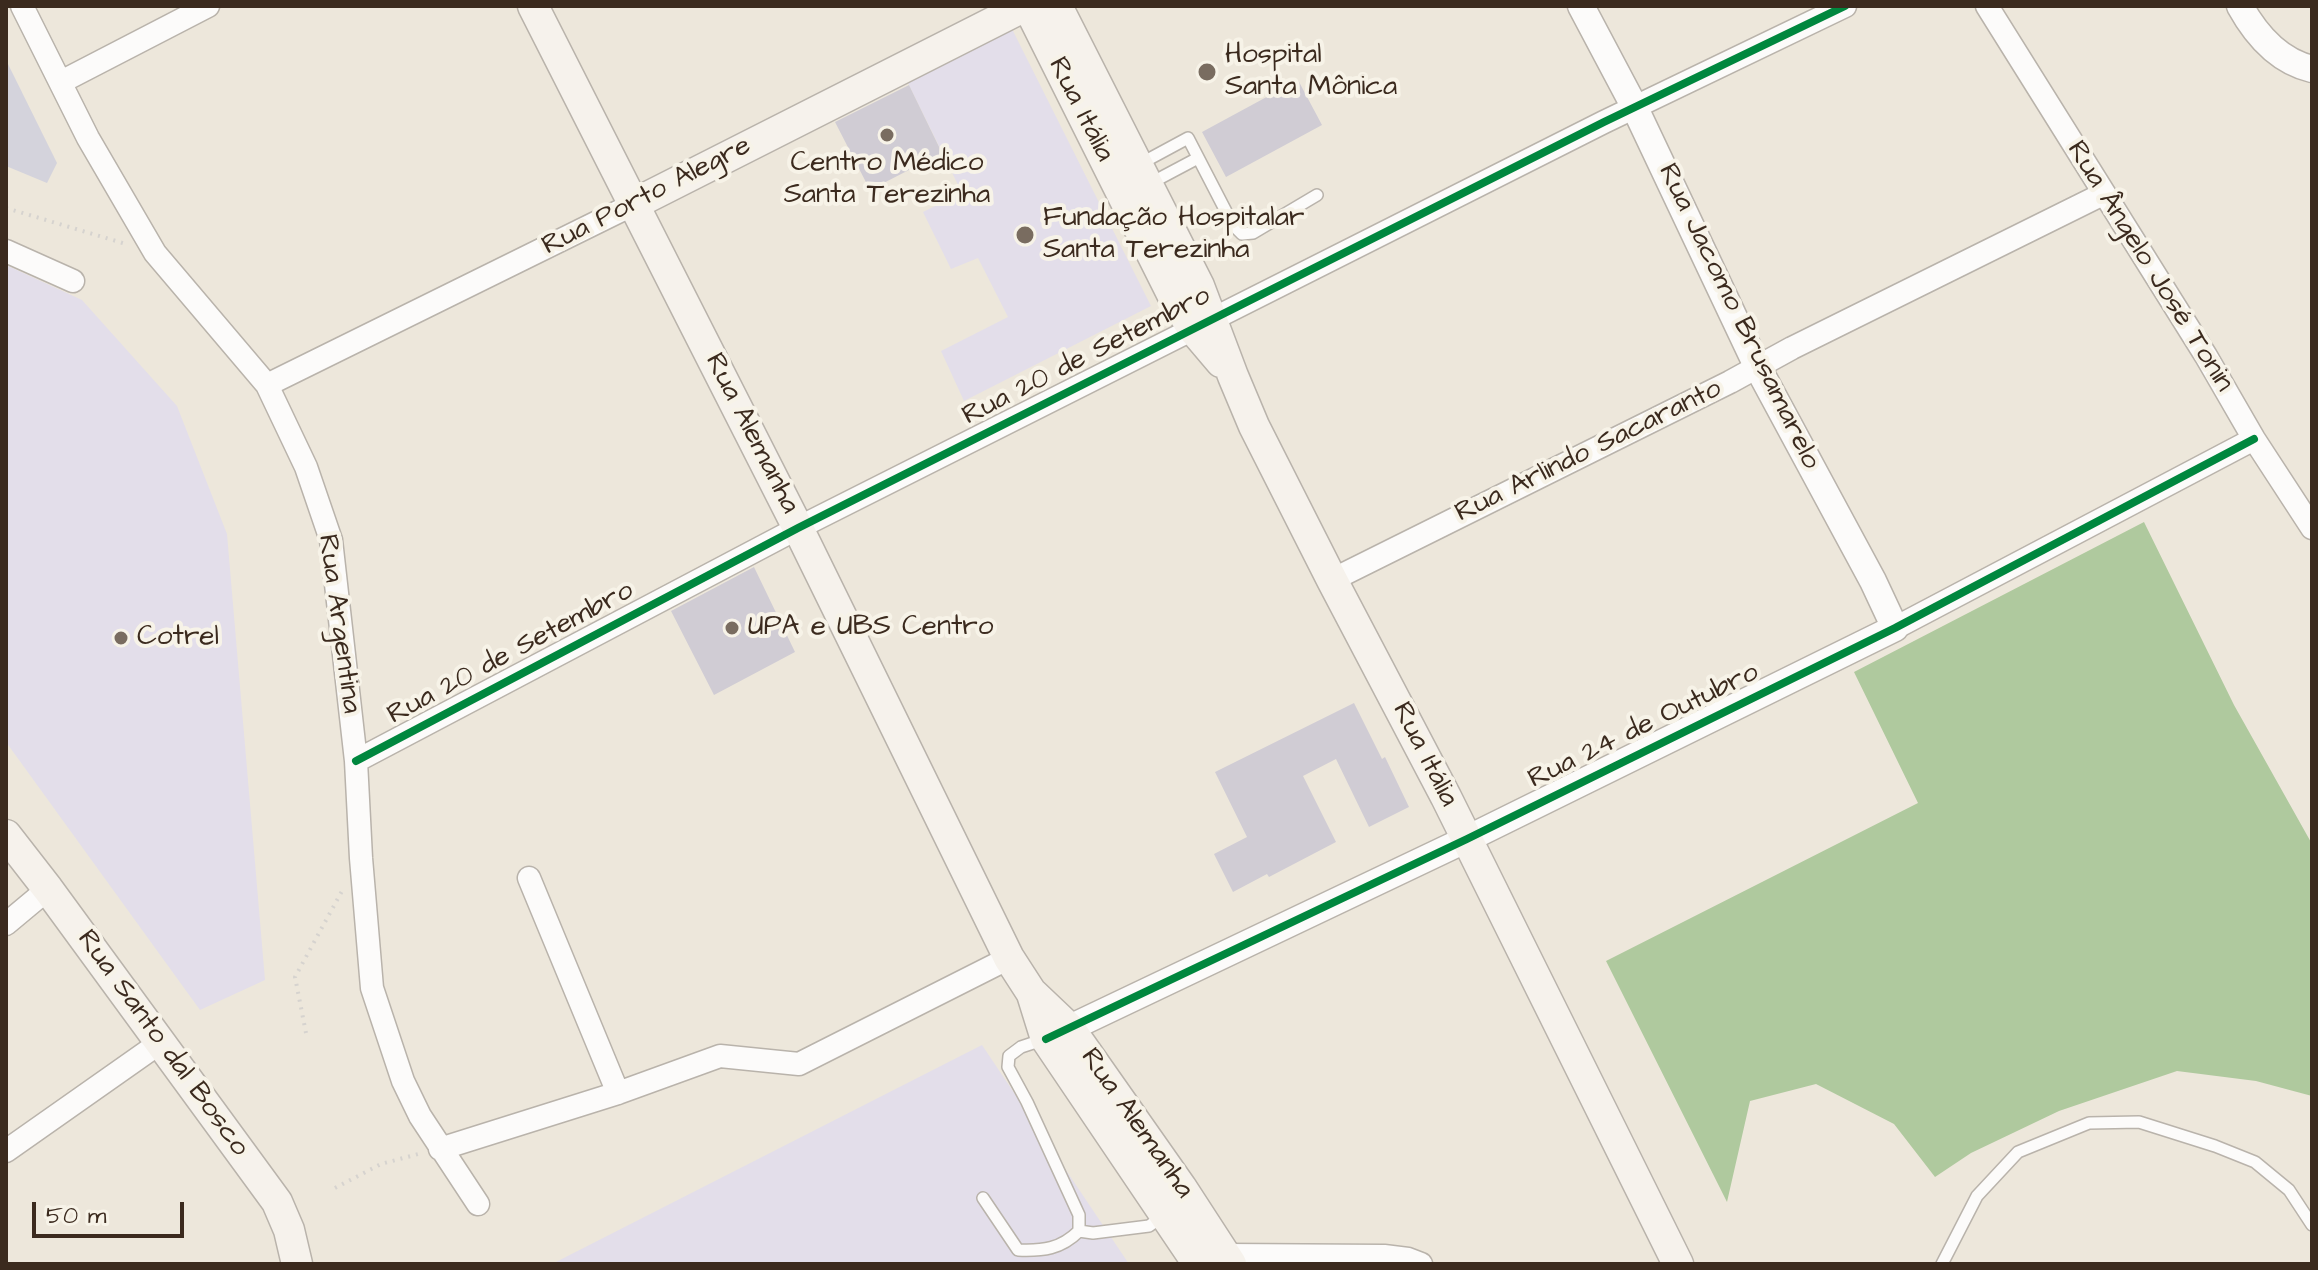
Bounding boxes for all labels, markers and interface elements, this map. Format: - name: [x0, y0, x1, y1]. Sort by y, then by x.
- place label: Hospital Santa Mônica: [1225, 39, 1397, 105]
- street label: Rua Itália: [1040, 52, 1120, 168]
- marker: Hospital Santa Mônica: [1196, 61, 1218, 83]
- marker: Centro Médico Santa Terezinha: [878, 126, 896, 144]
- street label: Rua Porto Alegre: [537, 130, 757, 264]
- street label: Rua Ângelo José Tonin: [2058, 136, 2240, 398]
- place label: Centro Médico Santa Terezinha: [784, 147, 990, 213]
- street label: Rua Jacomo Brusamarelo: [1649, 159, 1827, 475]
- place label: Fundação Hospitalar Santa Terezinha: [1043, 202, 1304, 268]
- marker: Fundação Hospitalar Santa Terezinha: [1014, 224, 1036, 246]
- street label: Rua 20 de Setembro: [957, 280, 1217, 434]
- street label: Rua Alemanha: [696, 348, 806, 520]
- street label: Rua Arlindo Sacaranto: [1450, 373, 1728, 531]
- street label: Rua Argentina: [309, 532, 367, 716]
- street label: Rua 20 de Setembro: [382, 575, 640, 733]
- place label: UPA e UBS Centro: [748, 611, 993, 645]
- marker: UPA e UBS Centro: [723, 619, 741, 637]
- place label: Cotrel: [137, 621, 219, 655]
- marker: Cotrel: [112, 629, 130, 647]
- street label: Rua 24 de Outubro: [1523, 657, 1765, 797]
- street label: Rua Itália: [1384, 697, 1464, 813]
- street label: Rua Santo dal Bosco: [69, 924, 255, 1164]
- street label: Rua Alemanha: [1072, 1043, 1200, 1205]
- scale bar: [36, 1186, 188, 1236]
- text: 50 m: [46, 1199, 106, 1233]

